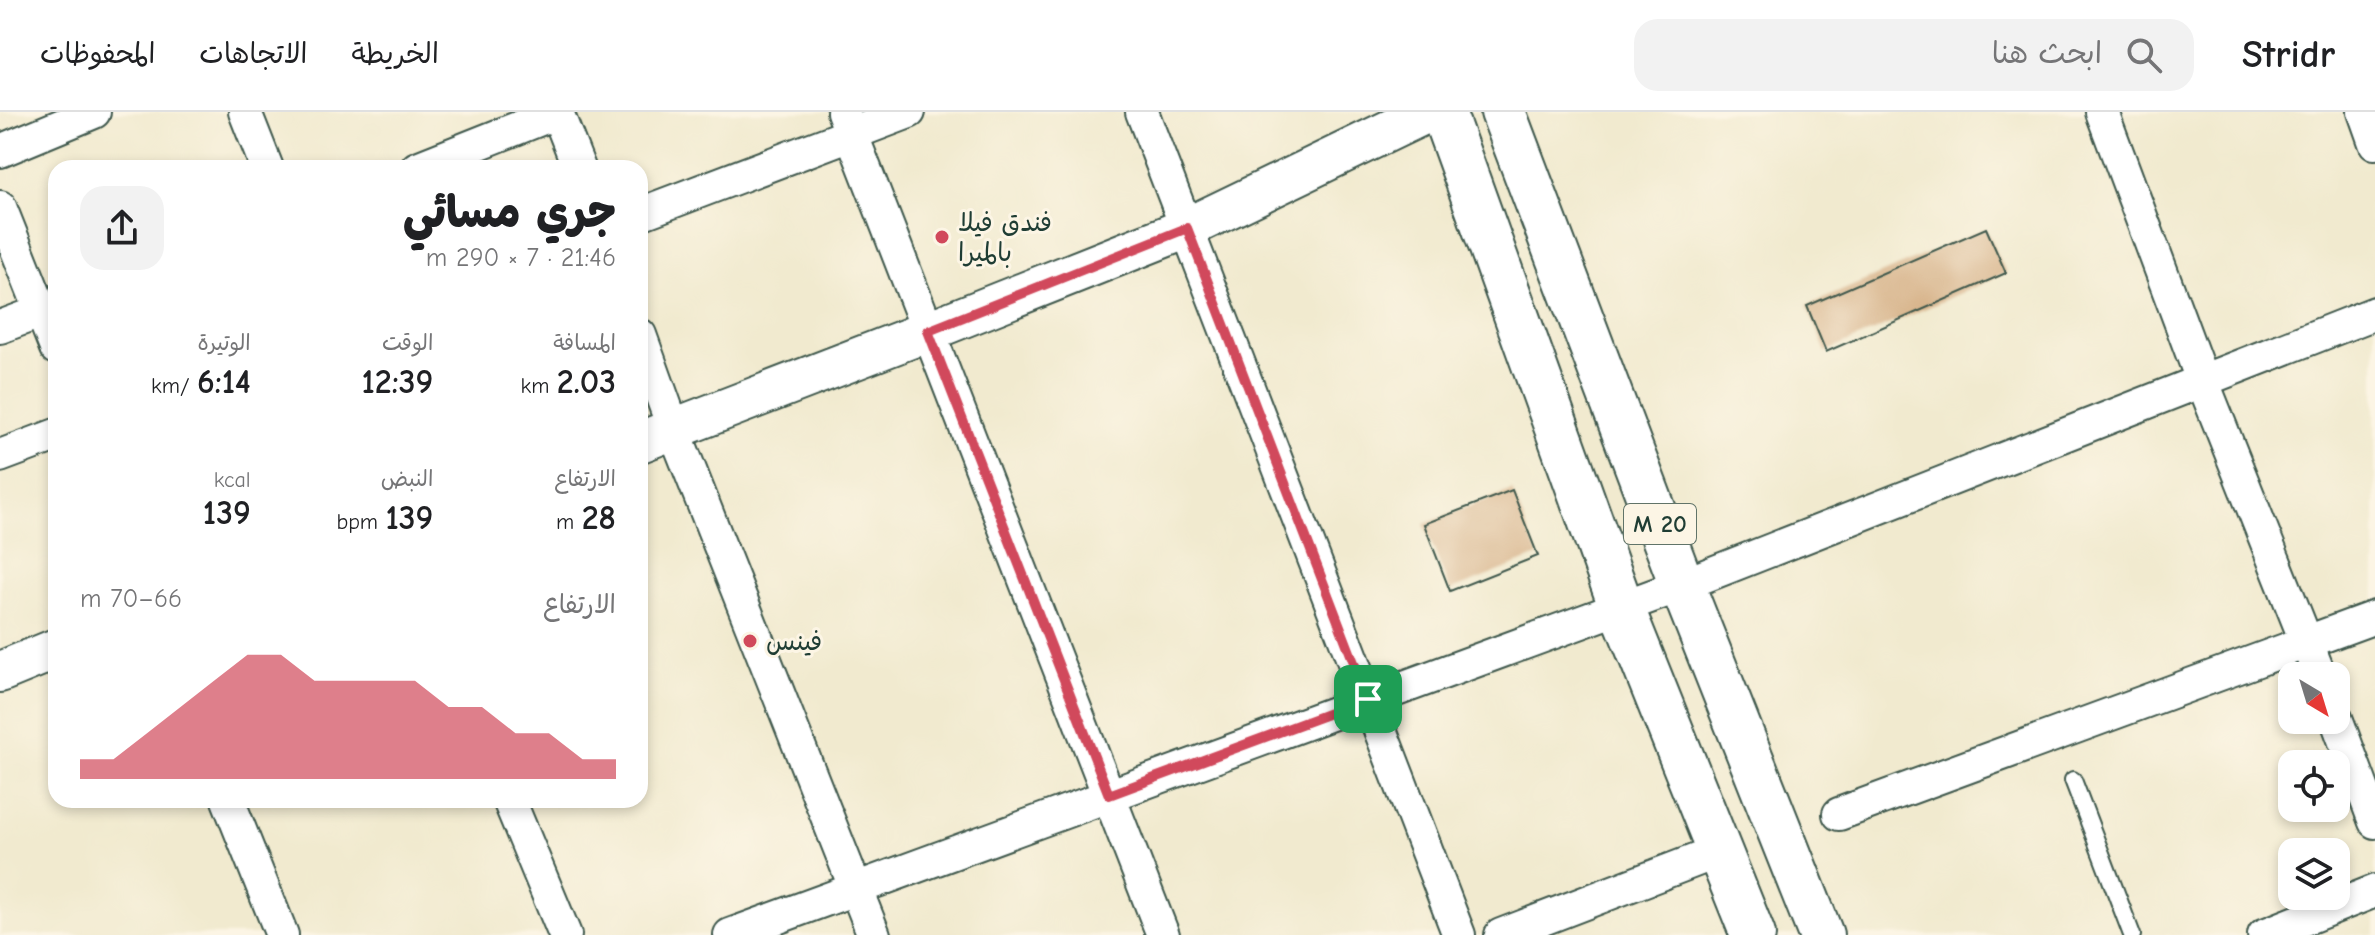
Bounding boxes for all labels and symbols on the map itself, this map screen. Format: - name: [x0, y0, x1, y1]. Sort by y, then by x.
- place label: فندق فيلا بالميرا: [958, 208, 1052, 268]
- marker: فندق فيلا بالميرا: [933, 228, 951, 246]
- road number: M 20: [1624, 504, 1696, 544]
- place label: فينس: [766, 627, 822, 657]
- marker: فينس: [741, 632, 759, 650]
- north arrow: [2278, 662, 2350, 734]
- pin: [1334, 665, 1402, 733]

